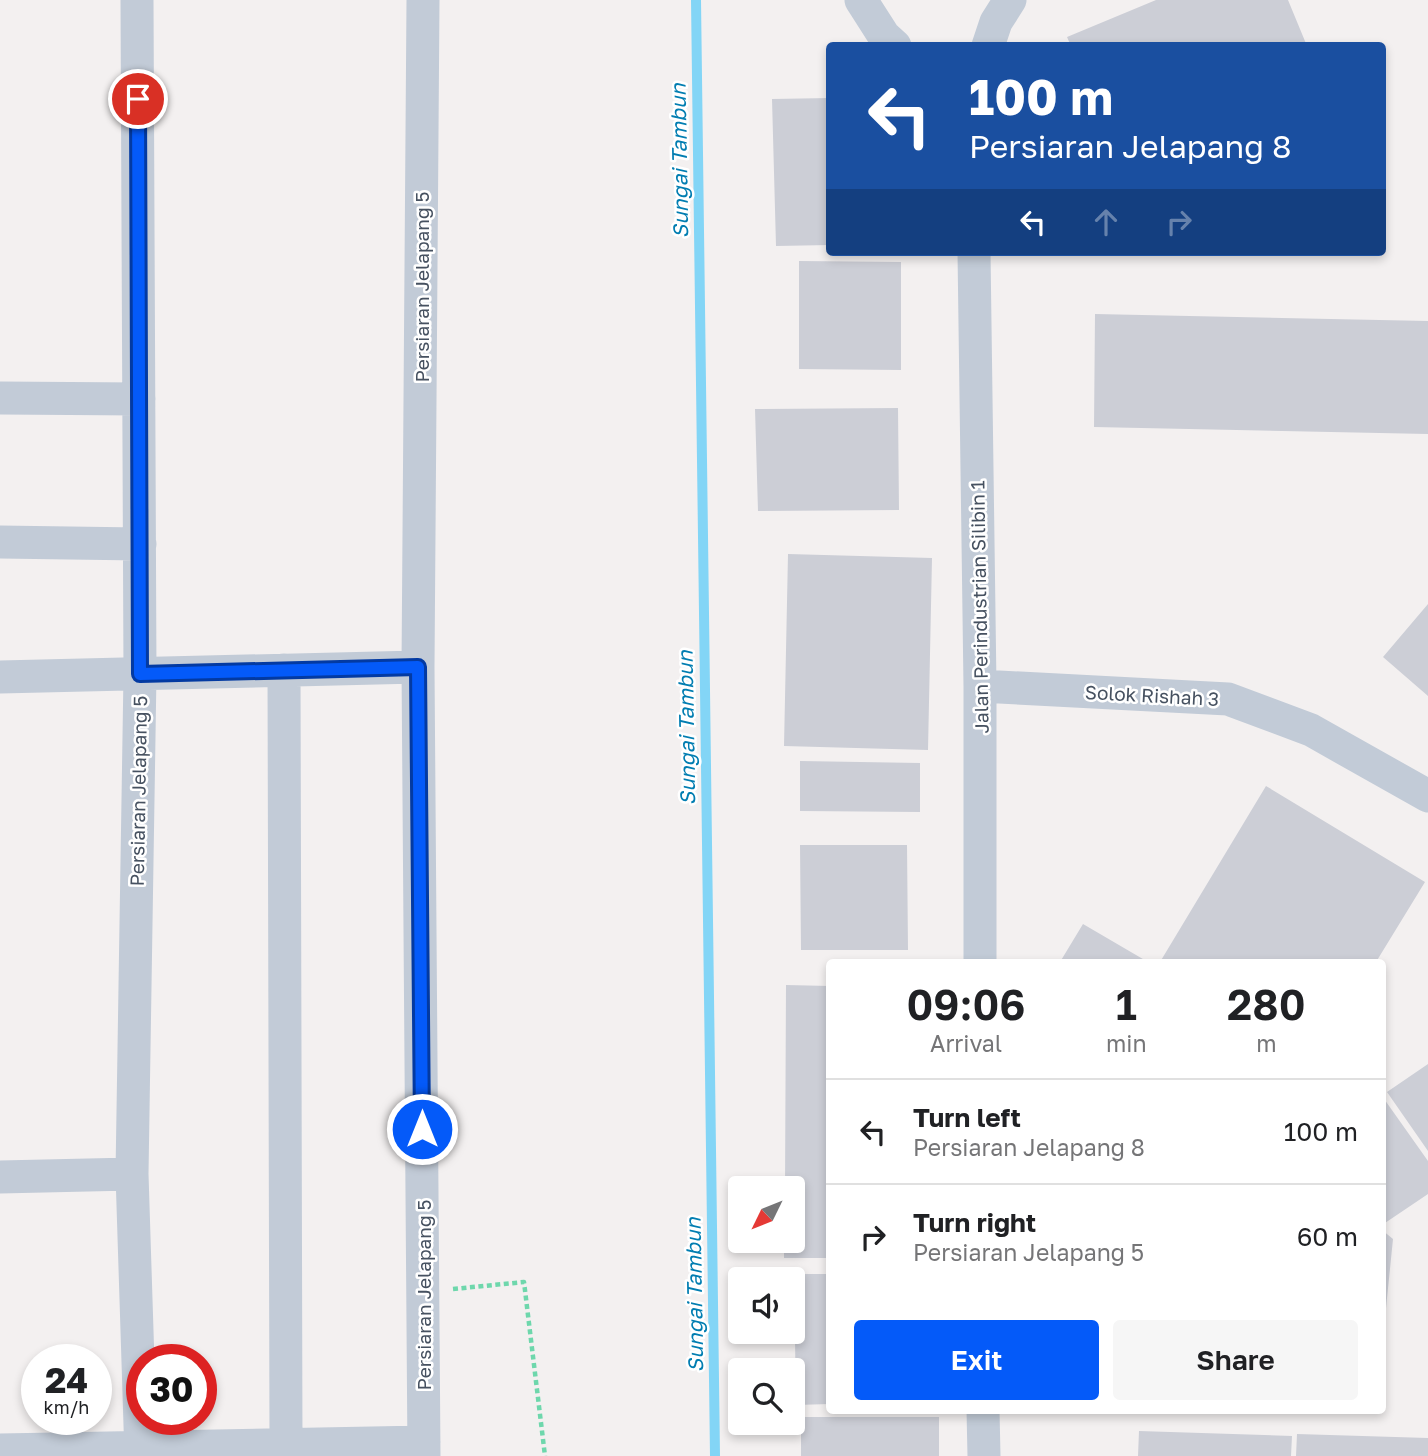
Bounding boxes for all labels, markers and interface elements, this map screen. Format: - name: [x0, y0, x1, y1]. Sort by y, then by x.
- text: 100 m: [969, 67, 1113, 126]
- pin: [108, 69, 168, 129]
- icon: left: [854, 70, 945, 161]
- icon: arrive: [119, 80, 157, 118]
- water label: Sungai Tambun: [665, 82, 693, 239]
- text: Persiaran Jelapang 8: [969, 127, 1292, 165]
- street label: Persiaran Jelapang 5: [410, 192, 433, 382]
- icon: left: [1014, 203, 1052, 241]
- icon: ahead: [1087, 203, 1125, 241]
- icon: right: [1160, 203, 1198, 241]
- street label: Jalan Perindustrian Silibin 1: [965, 480, 993, 734]
- water label: Sungai Tambun: [672, 649, 700, 806]
- street label: Solok Rishah 3: [1084, 680, 1220, 710]
- street label: Persiaran Jelapang 5: [125, 695, 151, 887]
- text: 09:06: [906, 979, 1026, 1029]
- text: 1: [1116, 979, 1137, 1029]
- text: 280: [1227, 979, 1306, 1029]
- text: Arrival: [930, 1029, 1002, 1057]
- text: min: [1106, 1029, 1147, 1057]
- text: m: [1256, 1029, 1277, 1057]
- position arrow: [385, 1092, 459, 1166]
- text: Turn left: [913, 1102, 1021, 1133]
- icon: left: [854, 1113, 892, 1151]
- text: 100 m: [1284, 1116, 1358, 1147]
- text: Persiaran Jelapang 8: [913, 1133, 1145, 1161]
- north arrow: [728, 1176, 805, 1253]
- map controls: [728, 1176, 805, 1435]
- street label: Persiaran Jelapang 5: [412, 1200, 435, 1390]
- text: Turn right: [913, 1207, 1036, 1238]
- water label: Sungai Tambun: [680, 1216, 708, 1373]
- icon: right: [854, 1218, 892, 1256]
- text: 60 m: [1297, 1221, 1358, 1252]
- text: Persiaran Jelapang 5: [913, 1238, 1144, 1266]
- button: sound: [728, 1267, 805, 1344]
- button: Exit: [854, 1320, 1099, 1400]
- button: Share: [1113, 1320, 1358, 1400]
- speed limit sign: 30: [126, 1344, 217, 1435]
- button: search: [728, 1358, 805, 1435]
- text: 24: [45, 1359, 88, 1401]
- text: km/h: [44, 1396, 89, 1418]

